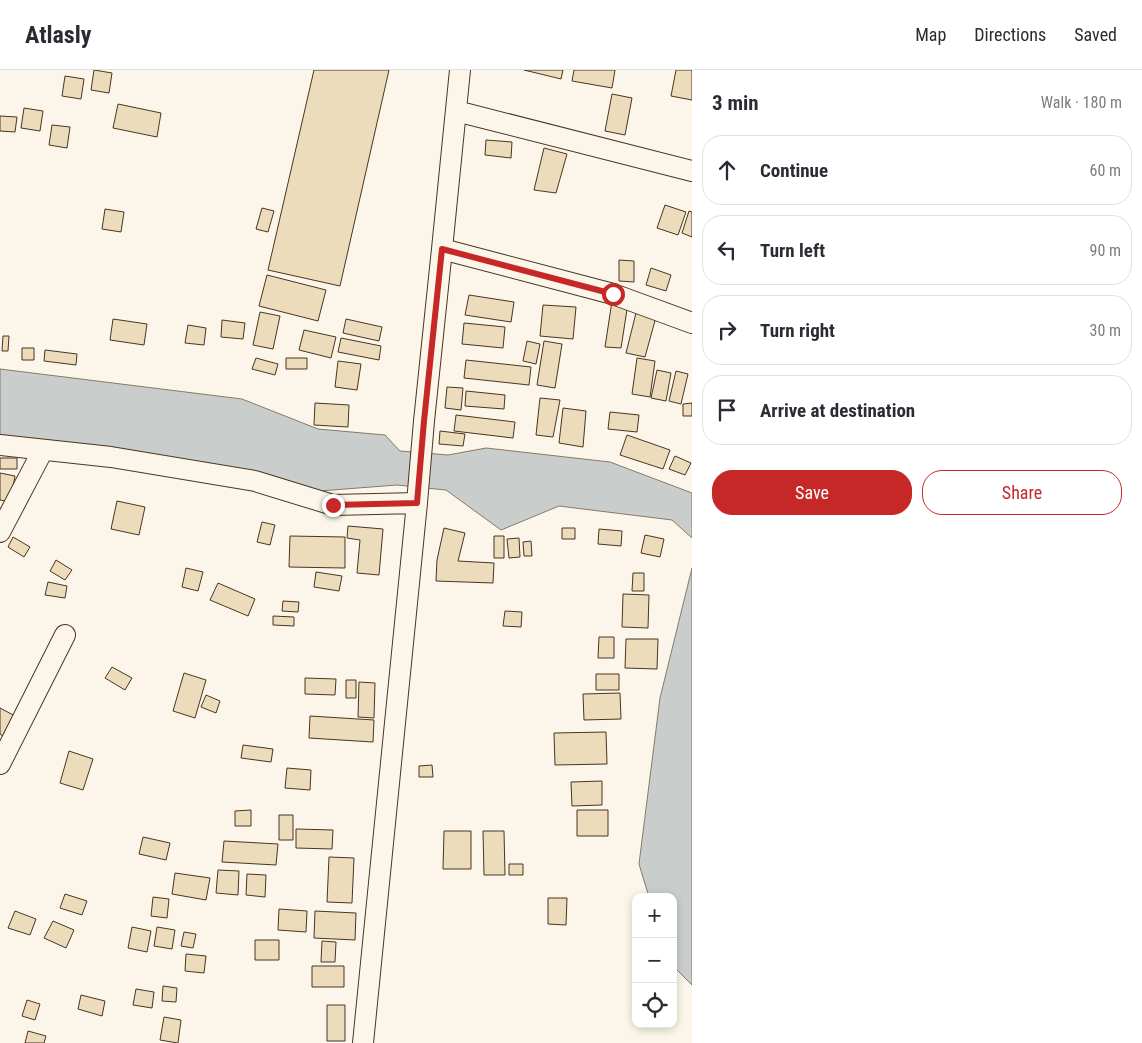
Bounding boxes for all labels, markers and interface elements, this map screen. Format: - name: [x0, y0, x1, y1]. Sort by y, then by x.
- text: Atlasly: [25, 21, 91, 49]
- text: Map: [915, 24, 946, 45]
- text: Directions: [974, 24, 1046, 45]
- text: Saved: [1074, 24, 1117, 45]
- text: 3 min: [712, 91, 759, 115]
- text: Walk · 180 m: [1041, 93, 1122, 112]
- icon: ahead: [713, 156, 741, 184]
- text: Continue: [760, 159, 828, 182]
- text: 60 m: [1089, 161, 1121, 180]
- icon: left: [713, 236, 741, 264]
- text: Turn left: [760, 239, 825, 262]
- text: 90 m: [1089, 241, 1121, 260]
- route start: [602, 283, 625, 306]
- icon: right: [713, 316, 741, 344]
- text: Turn right: [760, 319, 835, 342]
- text: 30 m: [1089, 321, 1121, 340]
- icon: arrive: [713, 396, 741, 424]
- text: Arrive at destination: [760, 399, 915, 422]
- button: Save: [712, 470, 912, 515]
- button: Share: [922, 470, 1122, 515]
- route end: [322, 494, 345, 517]
- map controls: [632, 893, 677, 1028]
- button: +: [632, 893, 677, 938]
- button: −: [632, 938, 677, 983]
- button: locate: [632, 983, 677, 1028]

